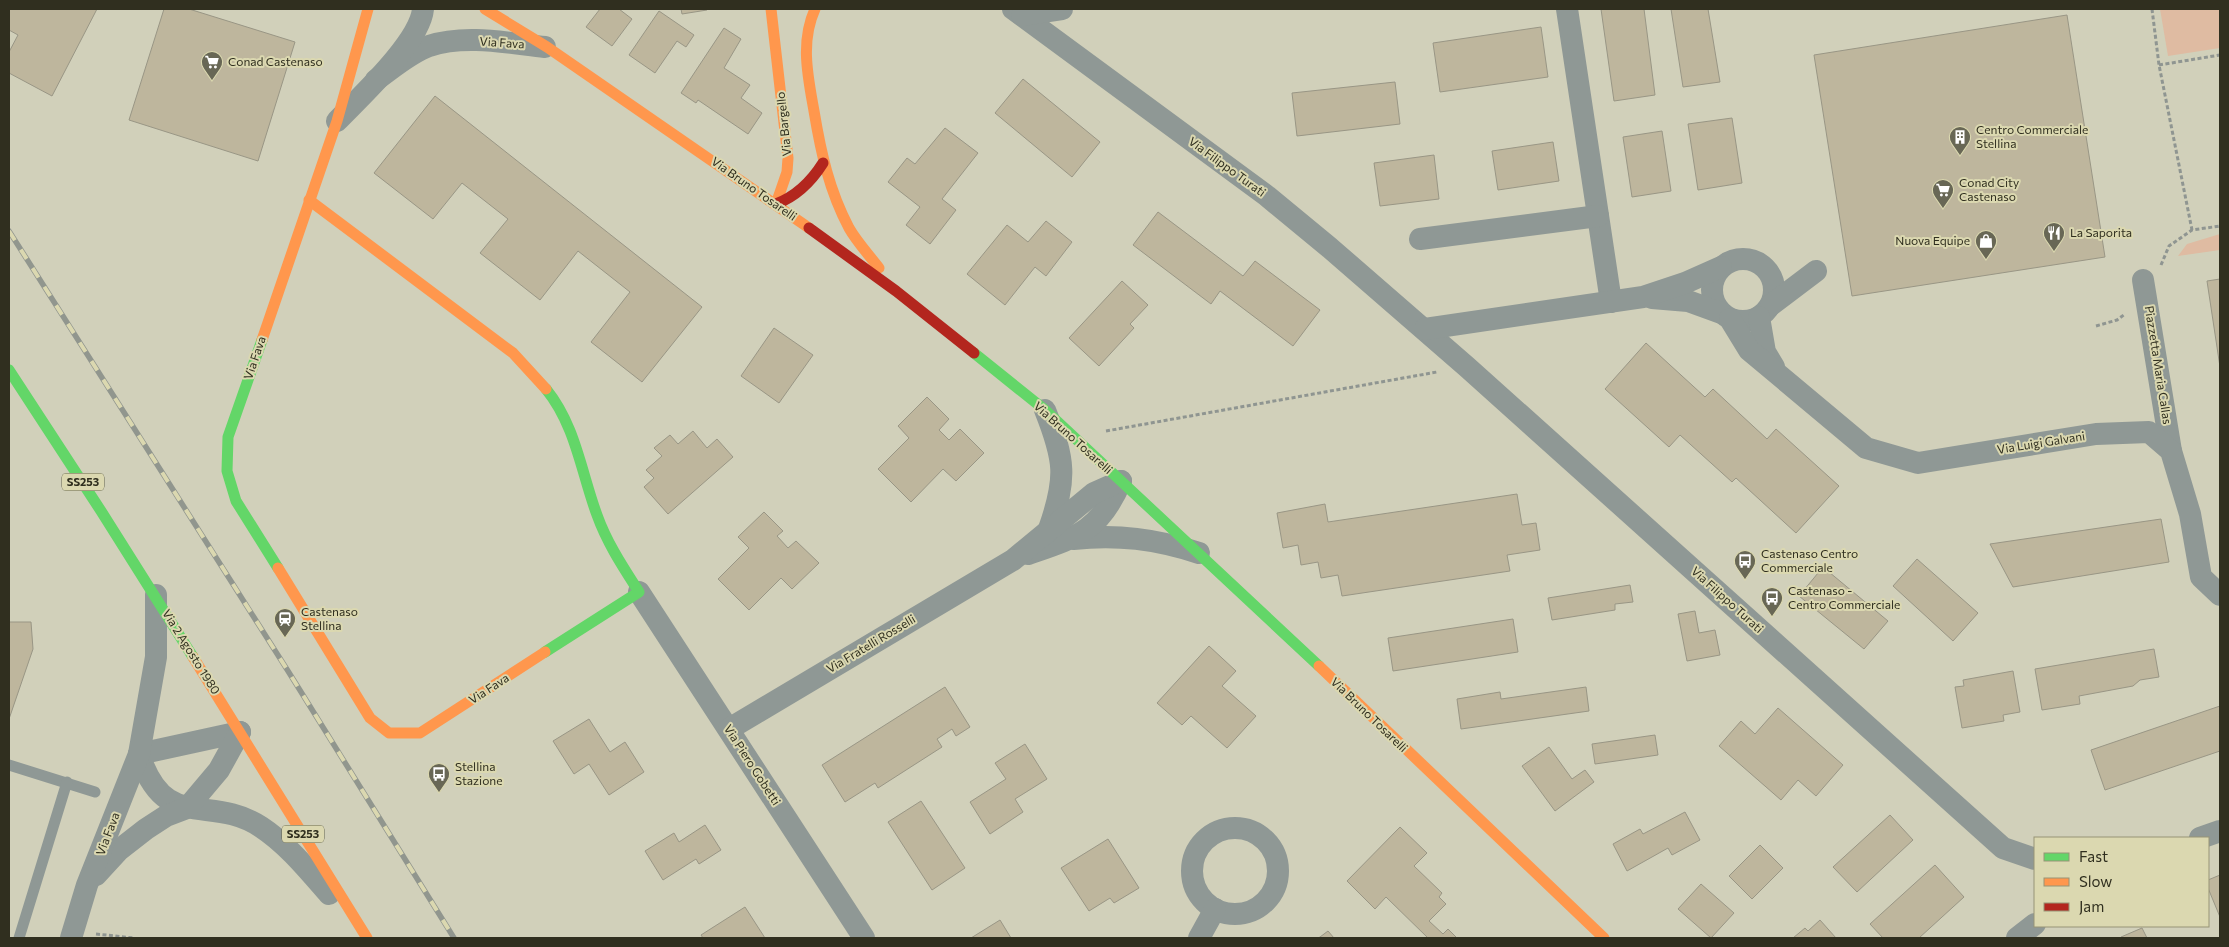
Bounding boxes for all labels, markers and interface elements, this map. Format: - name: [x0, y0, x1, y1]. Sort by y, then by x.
- street label: Via Fava: [479, 33, 525, 51]
- supermarket icon: Conad Castenaso: [200, 50, 224, 81]
- place label: Conad Castenaso: [228, 54, 323, 68]
- street label: Via Bargello: [773, 91, 793, 157]
- place label: Centro Commerciale Stellina: [1976, 122, 2088, 150]
- building icon: Centro Commerciale Stellina: [1948, 125, 1972, 156]
- street label: Via Filippo Turati: [1186, 133, 1269, 199]
- street label: Via Bruno Tosarelli: [709, 153, 800, 223]
- place label: Conad City Castenaso: [1959, 175, 2019, 203]
- supermarket icon: Conad City Castenaso: [1931, 178, 1955, 209]
- restaurant icon: La Saporita: [2042, 221, 2066, 252]
- place label: La Saporita: [2070, 225, 2132, 239]
- shop icon: Nuova Equipe: [1974, 229, 1998, 260]
- place label: Nuova Equipe: [1895, 233, 1970, 247]
- street label: Piazzetta Maria Callas: [2143, 305, 2175, 425]
- street label: Via Fava: [240, 334, 268, 381]
- street label: Via Bruno Tosarelli: [1031, 398, 1116, 476]
- street label: Via Luigi Galvani: [1996, 428, 2086, 456]
- road number: SS253: [62, 474, 104, 491]
- place label: Castenaso Centro Commerciale: [1761, 546, 1858, 574]
- bus stop icon: Castenaso Centro Commerciale: [1733, 549, 1757, 580]
- street label: Via Filippo Turati: [1689, 563, 1767, 635]
- place label: Castenaso - Centro Commerciale: [1788, 583, 1900, 611]
- bus stop icon: Castenaso - Centro Commerciale: [1760, 586, 1784, 617]
- place label: Castenaso Stellina: [301, 604, 358, 632]
- street label: Via 2 Agosto 1980: [160, 606, 224, 697]
- station icon: Castenaso Stellina: [273, 607, 297, 638]
- street label: Via Fratelli Rosselli: [823, 611, 918, 675]
- street label: Via Fava: [466, 670, 511, 706]
- street label: Via Bruno Tosarelli: [1328, 674, 1411, 754]
- street label: Via Piero Gobetti: [722, 722, 784, 807]
- place label: Stellina Stazione: [455, 759, 503, 787]
- bus stop icon: Stellina Stazione: [427, 762, 451, 793]
- street label: Via Fava: [92, 810, 122, 857]
- road number: SS253: [282, 826, 324, 842]
- legend: [2034, 837, 2209, 927]
- text: Fast: [2079, 847, 2108, 865]
- text: Slow: [2079, 872, 2112, 890]
- text: Jam: [2079, 897, 2104, 915]

